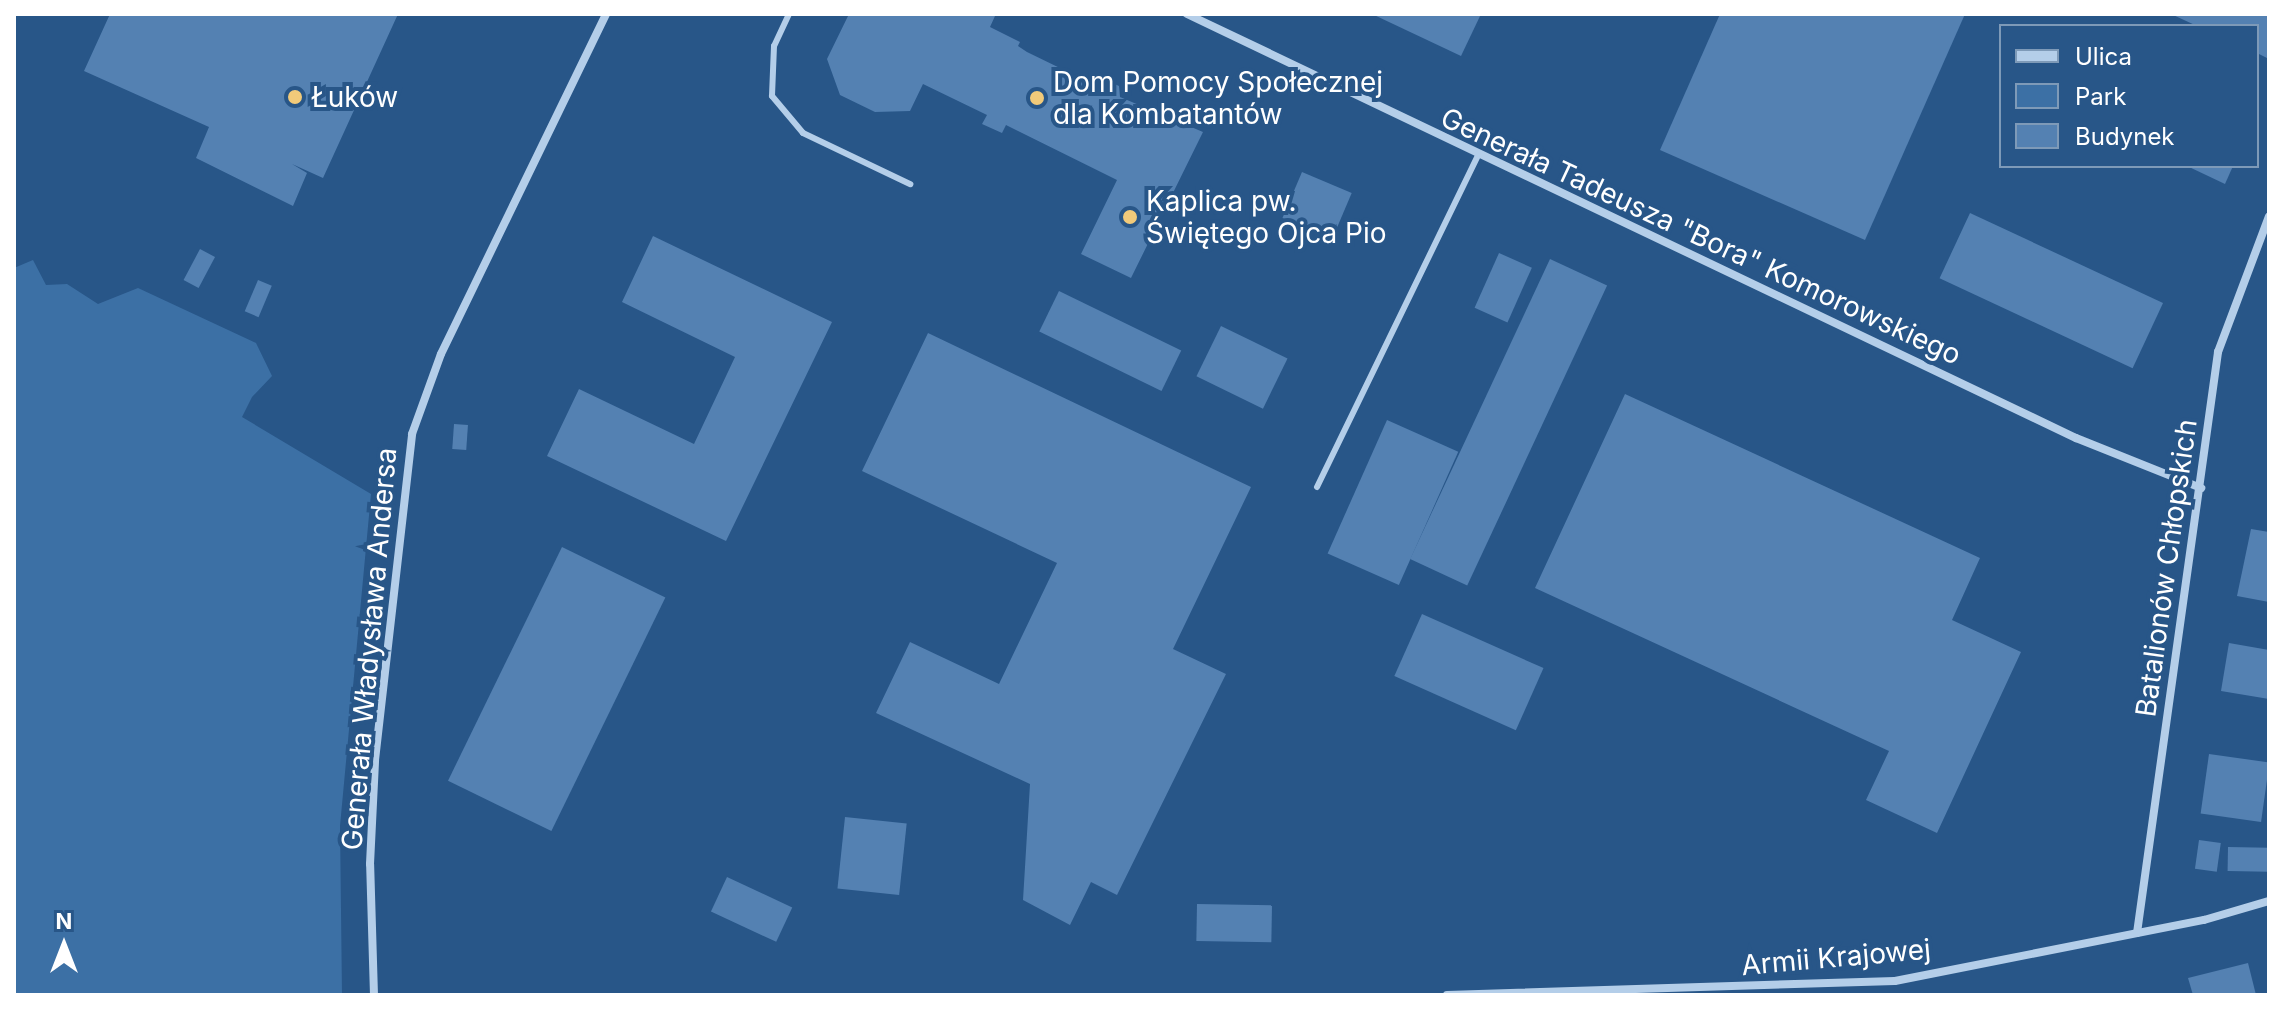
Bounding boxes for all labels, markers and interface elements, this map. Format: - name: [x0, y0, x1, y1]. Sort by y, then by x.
- legend: [1999, 24, 2259, 168]
- text: Ulica: [2075, 42, 2132, 71]
- place label: Dom Pomocy Społecznej dla Kombatantów: [1053, 65, 1383, 131]
- place label: Łuków: [311, 80, 398, 114]
- text: Park: [2075, 82, 2126, 111]
- marker: Łuków: [286, 88, 304, 106]
- marker: Dom Pomocy Społecznej dla Kombatantów: [1028, 89, 1046, 107]
- street label: Generała Tadeusza "Bora" Komorowskiego: [1436, 100, 1966, 372]
- text: Budynek: [2075, 122, 2175, 151]
- place label: Kaplica pw. Świętego Ojca Pio: [1146, 184, 1387, 250]
- marker: Kaplica pw. Świętego Ojca Pio: [1121, 208, 1139, 226]
- street label: Batalionów Chłopskich: [2128, 417, 2204, 719]
- street label: Generała Władysława Andersa: [335, 446, 403, 852]
- north arrow: [24, 905, 104, 985]
- text: N: [56, 908, 72, 934]
- street label: Armii Krajowej: [1740, 932, 1932, 982]

